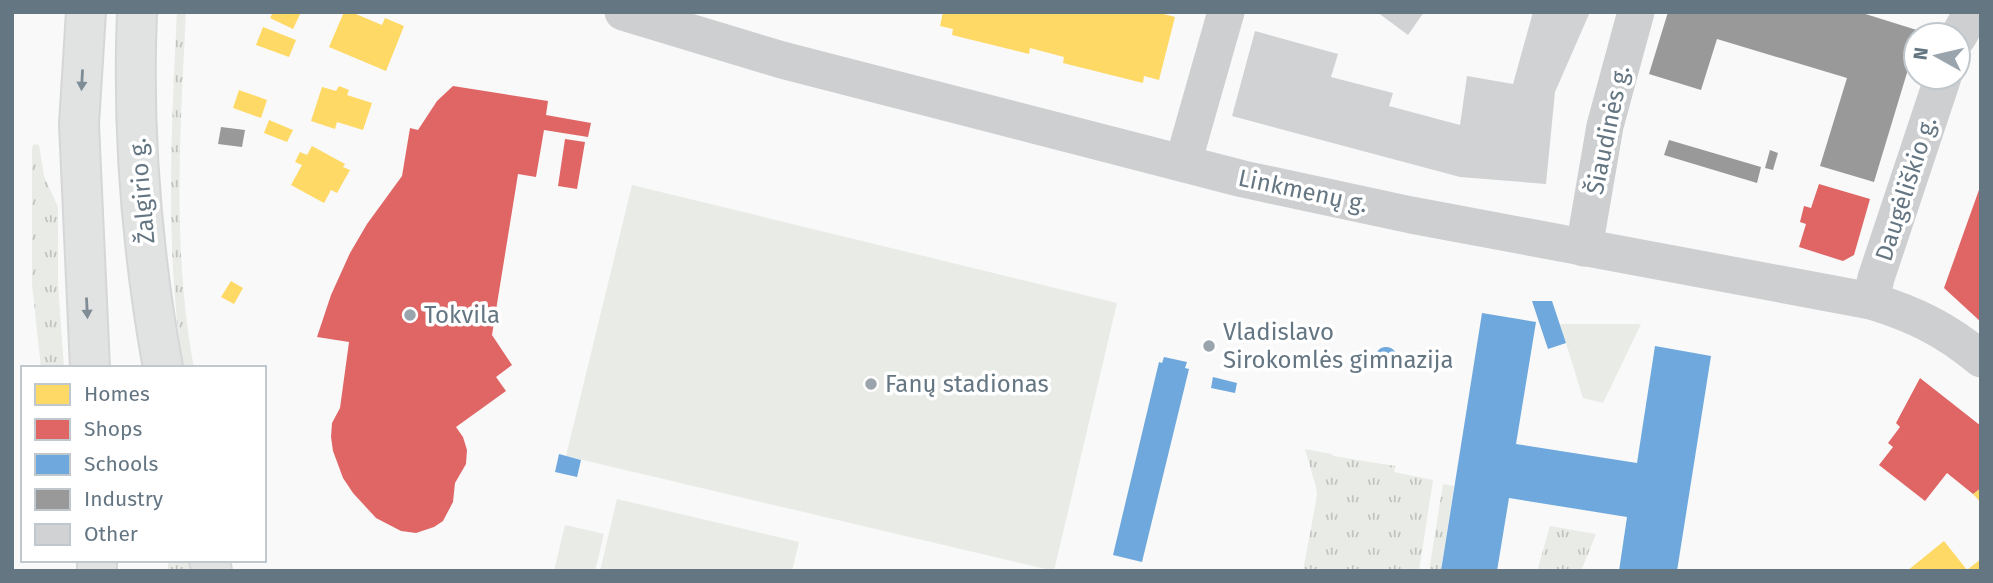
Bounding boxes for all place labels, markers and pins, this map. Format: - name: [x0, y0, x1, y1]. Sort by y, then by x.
- place label: Tokvila: [424, 301, 500, 329]
- marker: Tokvila: [402, 307, 418, 323]
- place label: Vladislavo Sirokomlės gimnazija: [1223, 318, 1454, 374]
- marker: Vladislavo Sirokomlės gimnazija: [1201, 338, 1217, 354]
- place label: Fanų stadionas: [885, 370, 1049, 398]
- marker: Fanų stadionas: [863, 376, 879, 392]

